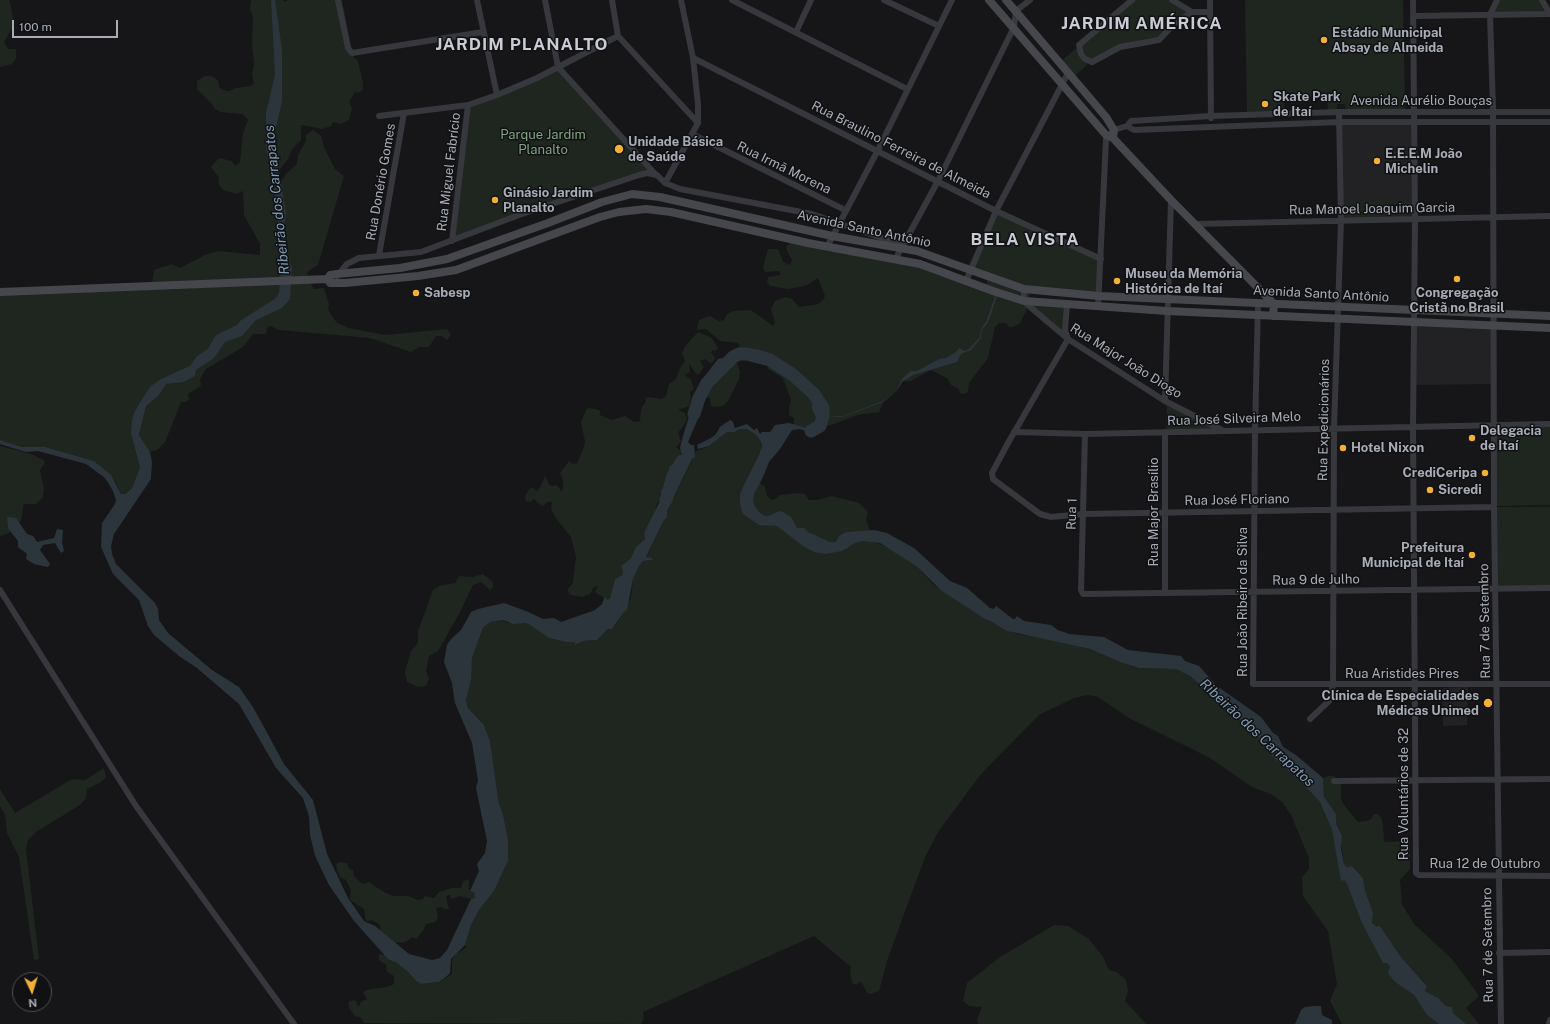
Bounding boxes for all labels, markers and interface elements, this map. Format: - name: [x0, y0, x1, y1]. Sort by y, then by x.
- scale bar: [14, 12, 120, 38]
- district label: JARDIM AMÉRICA: [1061, 14, 1223, 34]
- text: 100 m: [19, 20, 52, 34]
- place label: Estádio Municipal Absay de Almeida: [1332, 25, 1443, 56]
- district label: JARDIM PLANALTO: [435, 35, 609, 55]
- marker: Estádio Municipal Absay de Almeida: [1319, 35, 1329, 45]
- place label: Skate Park de Itaí: [1273, 89, 1341, 120]
- street label: Avenida Aurélio Bouças: [1350, 93, 1492, 109]
- street label: Rua Braulino Ferreira de Almeida: [809, 98, 993, 202]
- marker: Skate Park de Itaí: [1260, 99, 1270, 109]
- street label: Rua Miguel Fabrício: [434, 112, 464, 232]
- street label: Rua Donério Gomes: [363, 122, 399, 242]
- water label: Ribeirão dos Carrapatos: [261, 124, 293, 276]
- park label: Parque Jardim Planalto: [500, 127, 586, 158]
- place label: Unidade Básica de Saúde: [628, 134, 723, 165]
- street label: Rua Irmã Morena: [734, 138, 834, 198]
- marker: Unidade Básica de Saúde: [613, 143, 625, 155]
- place label: E.E.E.M João Michelin: [1385, 146, 1462, 177]
- marker: E.E.E.M João Michelin: [1372, 156, 1382, 166]
- place label: Ginásio Jardim Planalto: [503, 185, 593, 216]
- marker: Ginásio Jardim Planalto: [490, 195, 500, 205]
- street label: Rua Manoel Joaquim Garcia: [1289, 200, 1455, 218]
- street label: Avenida Santo Antônio: [796, 207, 932, 251]
- district label: BELA VISTA: [970, 230, 1080, 250]
- place label: Museu da Memória Histórica de Itaí: [1125, 266, 1242, 297]
- marker: Congregação Cristã no Brasil: [1452, 274, 1462, 284]
- marker: Museu da Memória Histórica de Itaí: [1112, 276, 1122, 286]
- street label: Avenida Santo Antônio: [1253, 283, 1389, 305]
- place label: Sabesp: [424, 285, 470, 301]
- place label: Congregação Cristã no Brasil: [1410, 285, 1504, 316]
- marker: Sabesp: [411, 288, 421, 298]
- street label: Rua Major João Diogo: [1067, 320, 1185, 402]
- street label: Rua Expedicionários: [1315, 359, 1333, 481]
- street label: Rua José Silveira Melo: [1167, 409, 1301, 429]
- place label: Delegacia de Itaí: [1480, 423, 1541, 454]
- marker: Delegacia de Itaí: [1467, 433, 1477, 443]
- place label: Hotel Nixon: [1351, 440, 1424, 456]
- marker: Hotel Nixon: [1338, 443, 1348, 453]
- street label: Rua Major Brasílio: [1146, 457, 1162, 567]
- place label: CrediCeripa: [1402, 465, 1477, 481]
- marker: CrediCeripa: [1480, 468, 1490, 478]
- place label: Sicredi: [1438, 482, 1482, 498]
- marker: Sicredi: [1425, 485, 1435, 495]
- street label: Rua José Floriano: [1184, 491, 1290, 509]
- street label: Rua 1: [1064, 498, 1080, 530]
- street label: Rua João Ribeiro da Silva: [1235, 527, 1251, 677]
- place label: Prefeitura Municipal de Itaí: [1362, 540, 1464, 571]
- marker: Prefeitura Municipal de Itaí: [1467, 550, 1477, 560]
- street label: Rua 7 de Setembro: [1476, 563, 1494, 679]
- street label: Rua 9 de Julho: [1272, 571, 1360, 589]
- street label: Rua Aristides Pires: [1345, 666, 1459, 682]
- water label: Ribeirão dos Carrapatos: [1196, 676, 1318, 790]
- place label: Clínica de Especialidades Médicas Unimed: [1322, 688, 1479, 719]
- marker: Clínica de Especialidades Médicas Unimed: [1482, 697, 1494, 709]
- street label: Rua Voluntários de 32: [1396, 728, 1412, 860]
- street label: Rua 12 de Outubro: [1430, 856, 1540, 872]
- street label: Rua 7 de Setembro: [1479, 887, 1497, 1003]
- north arrow: [12, 972, 52, 1012]
- text: N: [28, 997, 37, 1009]

